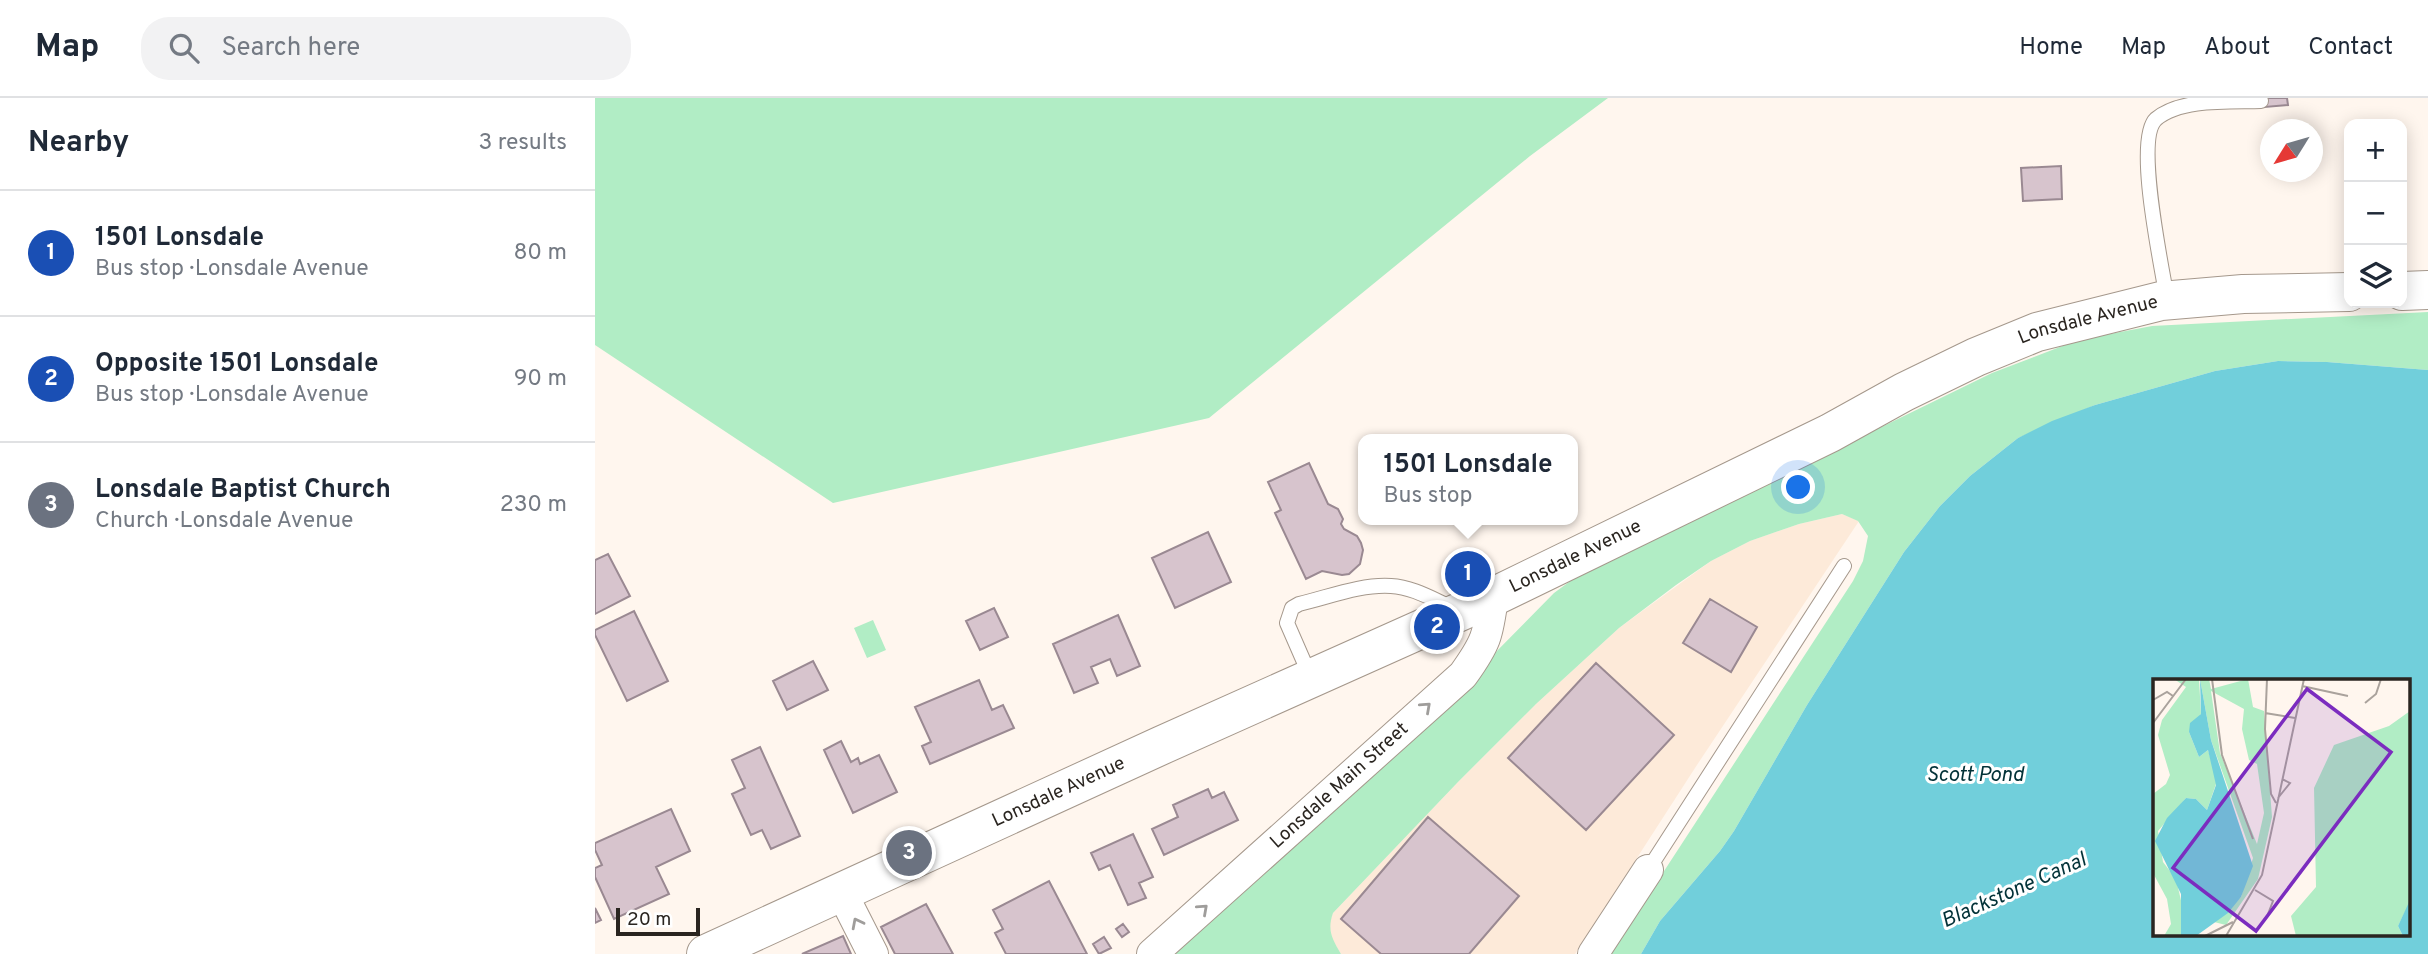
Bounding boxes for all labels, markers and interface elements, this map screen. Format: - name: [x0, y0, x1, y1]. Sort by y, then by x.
- search box: [141, 17, 631, 80]
- text: Map: [35, 27, 99, 69]
- icon: search: [165, 29, 203, 67]
- text: Search here: [221, 32, 360, 65]
- text: Home: [2019, 33, 2083, 63]
- text: Map: [2121, 33, 2166, 63]
- text: About: [2204, 33, 2270, 63]
- text: Contact: [2308, 33, 2393, 63]
- north arrow: [2260, 119, 2323, 182]
- map controls: [2344, 119, 2407, 308]
- button: +: [2344, 119, 2407, 182]
- text: Nearby: [28, 125, 129, 162]
- text: 3 results: [478, 129, 567, 158]
- button: −: [2344, 182, 2407, 245]
- text: 1501 Lonsdale: [95, 222, 264, 255]
- text: 1: [46, 239, 56, 268]
- text: 80 m: [514, 239, 567, 268]
- button: layers: [2344, 245, 2407, 308]
- text: Bus stop · Lonsdale Avenue: [95, 255, 369, 284]
- street label: Lonsdale Avenue: [2014, 290, 2161, 350]
- text: Opposite 1501 Lonsdale: [95, 348, 378, 381]
- text: 2: [44, 365, 58, 394]
- text: 90 m: [514, 365, 567, 394]
- text: Bus stop · Lonsdale Avenue: [95, 381, 369, 410]
- popup: [1358, 434, 1578, 525]
- text: 1501 Lonsdale: [1384, 449, 1552, 482]
- your location: [1781, 470, 1815, 504]
- text: Lonsdale Baptist Church: [95, 474, 391, 507]
- text: Bus stop: [1384, 482, 1473, 511]
- text: 3: [44, 491, 58, 520]
- text: 230 m: [500, 491, 567, 520]
- text: Church · Lonsdale Avenue: [95, 507, 353, 536]
- street label: Lonsdale Avenue: [1506, 515, 1645, 599]
- pin: 1: [1445, 548, 1491, 600]
- pin: 2: [1414, 601, 1460, 653]
- inset map: [2153, 679, 2410, 936]
- one-way arrow: [1418, 703, 1431, 715]
- street label: Lonsdale Main Street: [1265, 717, 1414, 854]
- street label: Lonsdale Avenue: [988, 752, 1129, 833]
- water label: Scott Pond: [1926, 762, 2025, 789]
- pin: 3: [886, 827, 932, 879]
- water label: Blackstone Canal: [1937, 846, 2092, 935]
- one-way arrow: [1195, 904, 1208, 917]
- scale bar: [616, 905, 700, 937]
- text: 20 m: [627, 908, 671, 932]
- one-way arrow: [852, 918, 866, 931]

